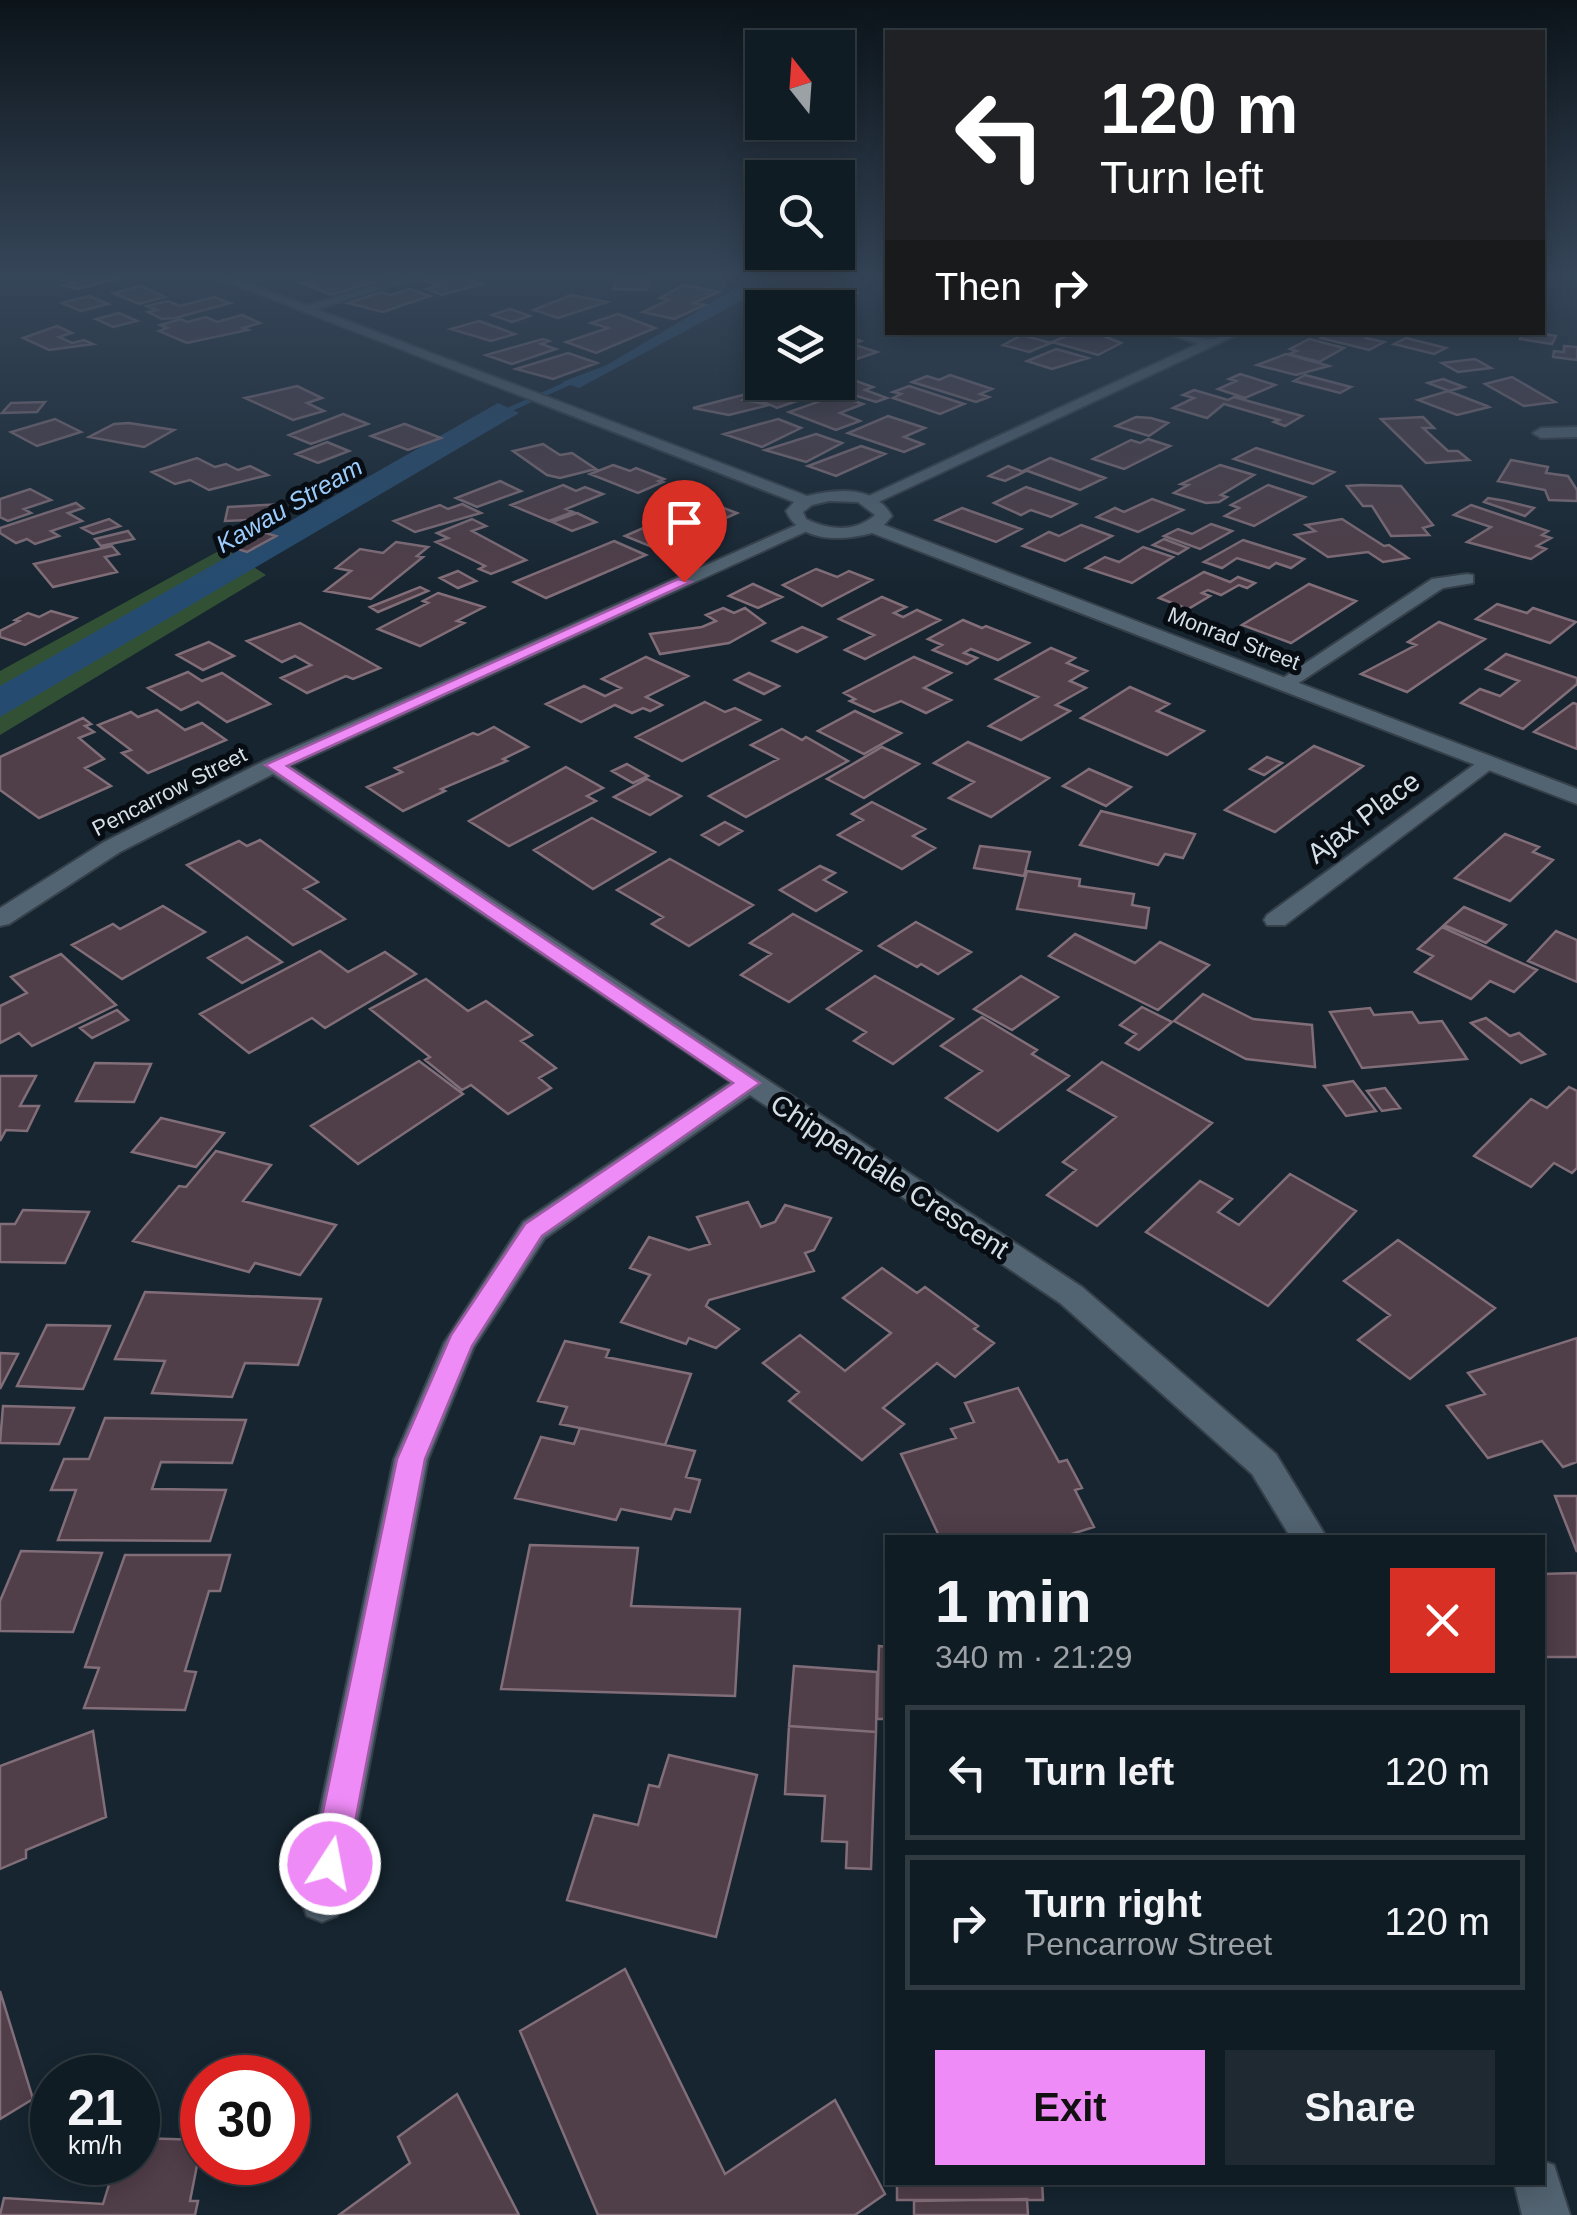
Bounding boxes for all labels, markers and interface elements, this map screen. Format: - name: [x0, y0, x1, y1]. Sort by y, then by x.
- north arrow: [745, 30, 855, 140]
- map controls: [745, 30, 855, 400]
- icon: left: [935, 70, 1065, 200]
- text: 120 m: [1100, 70, 1298, 148]
- text: Turn left: [1100, 152, 1263, 203]
- button: search: [745, 160, 855, 270]
- icon: right: [1042, 260, 1097, 315]
- text: Then: [935, 266, 1022, 308]
- button: layers: [745, 290, 855, 400]
- water label: Kawau Stream: [211, 452, 367, 558]
- pin: [642, 480, 727, 583]
- icon: arrive: [657, 495, 712, 550]
- street label: Monrad Street: [1164, 602, 1303, 675]
- street label: Pencarrow Street: [88, 742, 251, 841]
- street label: Ajax Place: [1301, 765, 1425, 870]
- street label: Chippendale Crescent: [765, 1088, 1015, 1265]
- text: 1 min: [935, 1568, 1092, 1635]
- button: close: [1390, 1568, 1495, 1673]
- text: 340 m · 21:29: [935, 1639, 1132, 1675]
- icon: left: [940, 1745, 995, 1800]
- text: Turn left: [1025, 1751, 1174, 1793]
- text: 120 m: [1384, 1751, 1490, 1793]
- position arrow: [278, 1812, 382, 1916]
- text: Turn right: [1025, 1883, 1202, 1925]
- icon: right: [940, 1895, 995, 1950]
- text: 120 m: [1384, 1901, 1490, 1943]
- text: Pencarrow Street: [1025, 1926, 1272, 1962]
- button: Exit: [935, 2050, 1205, 2165]
- button: Share: [1225, 2050, 1495, 2165]
- speed limit sign: 30: [180, 2055, 310, 2185]
- text: 21: [67, 2080, 123, 2136]
- text: km/h: [68, 2131, 122, 2159]

